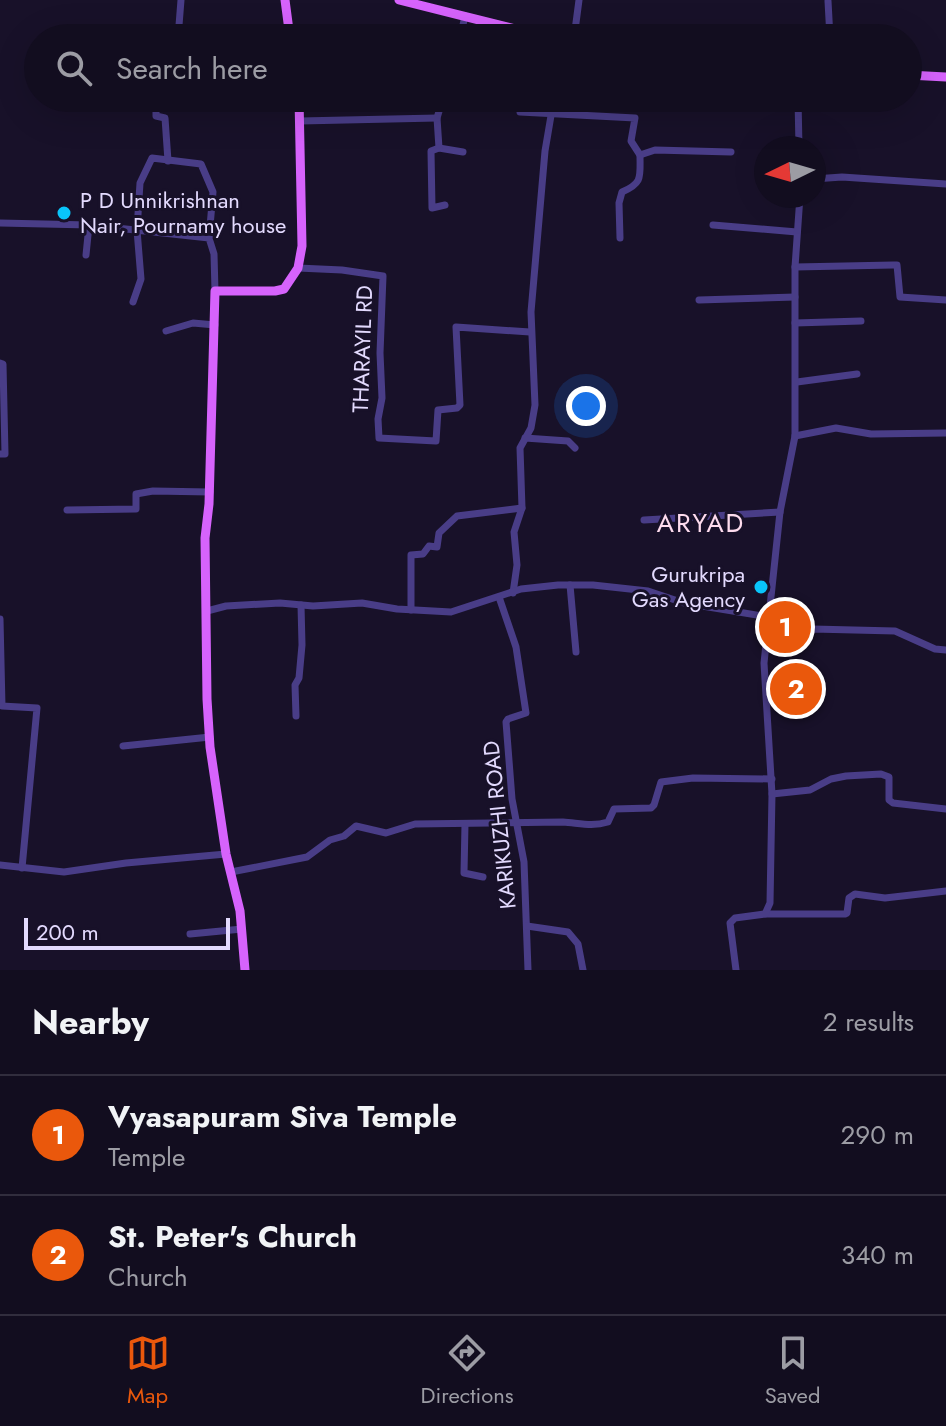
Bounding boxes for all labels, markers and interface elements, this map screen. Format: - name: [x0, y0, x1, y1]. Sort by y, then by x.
- search box: [24, 24, 922, 112]
- icon: search: [52, 46, 96, 90]
- text: Search here: [116, 47, 268, 90]
- north arrow: [754, 136, 826, 208]
- place label: P D Unnikrishnan Nair, Pournamy house: [80, 184, 286, 241]
- marker: P D Unnikrishnan Nair, Pournamy house: [55, 204, 73, 222]
- street label: THARAYIL RD: [344, 285, 380, 413]
- your location: [566, 386, 606, 426]
- district label: ARYAD: [657, 504, 745, 542]
- place label: Gurukripa Gas Agency: [632, 558, 745, 615]
- marker: Gurukripa Gas Agency: [752, 578, 770, 596]
- pin: 1: [759, 597, 811, 657]
- pin: 2: [770, 659, 822, 719]
- street label: KARIKUZHI ROAD: [474, 739, 524, 911]
- scale bar: [24, 914, 230, 950]
- text: 200 m: [36, 916, 99, 948]
- text: Nearby: [32, 998, 149, 1047]
- text: 2 results: [823, 1003, 914, 1041]
- text: Vyasapuram Siva Temple: [108, 1095, 457, 1138]
- text: 1: [51, 1116, 65, 1154]
- text: 290 m: [841, 1116, 914, 1154]
- text: Temple: [108, 1138, 185, 1176]
- text: St. Peter's Church: [108, 1215, 357, 1258]
- text: 2: [49, 1236, 67, 1274]
- text: 340 m: [841, 1236, 914, 1274]
- text: Church: [108, 1258, 188, 1296]
- tab: Map: [126, 1331, 170, 1411]
- tab: Directions: [421, 1331, 514, 1411]
- tab: Saved: [765, 1331, 820, 1411]

